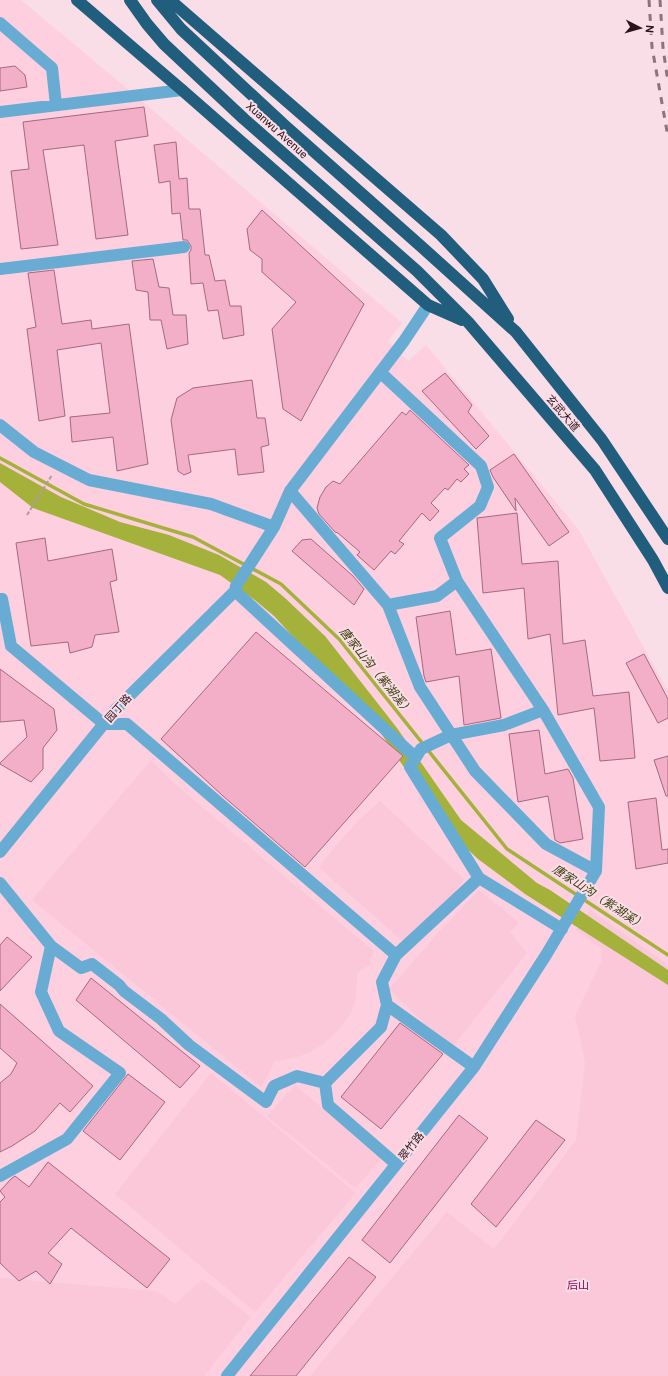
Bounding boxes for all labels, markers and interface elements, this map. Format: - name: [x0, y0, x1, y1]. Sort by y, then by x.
- north arrow: [620, 8, 660, 48]
- text: N: [643, 24, 656, 34]
- street label: Xuanwu Avenue: [243, 99, 310, 161]
- street label: 玄武大道: [543, 392, 582, 434]
- water label: 唐家山沟（紫湖溪）: [337, 625, 415, 717]
- street label: 园丁路: [103, 692, 134, 725]
- water label: 唐家山沟（紫湖溪）: [550, 862, 648, 932]
- street label: 翠竹路: [396, 1129, 427, 1163]
- park label: 后山: [567, 1279, 589, 1292]

